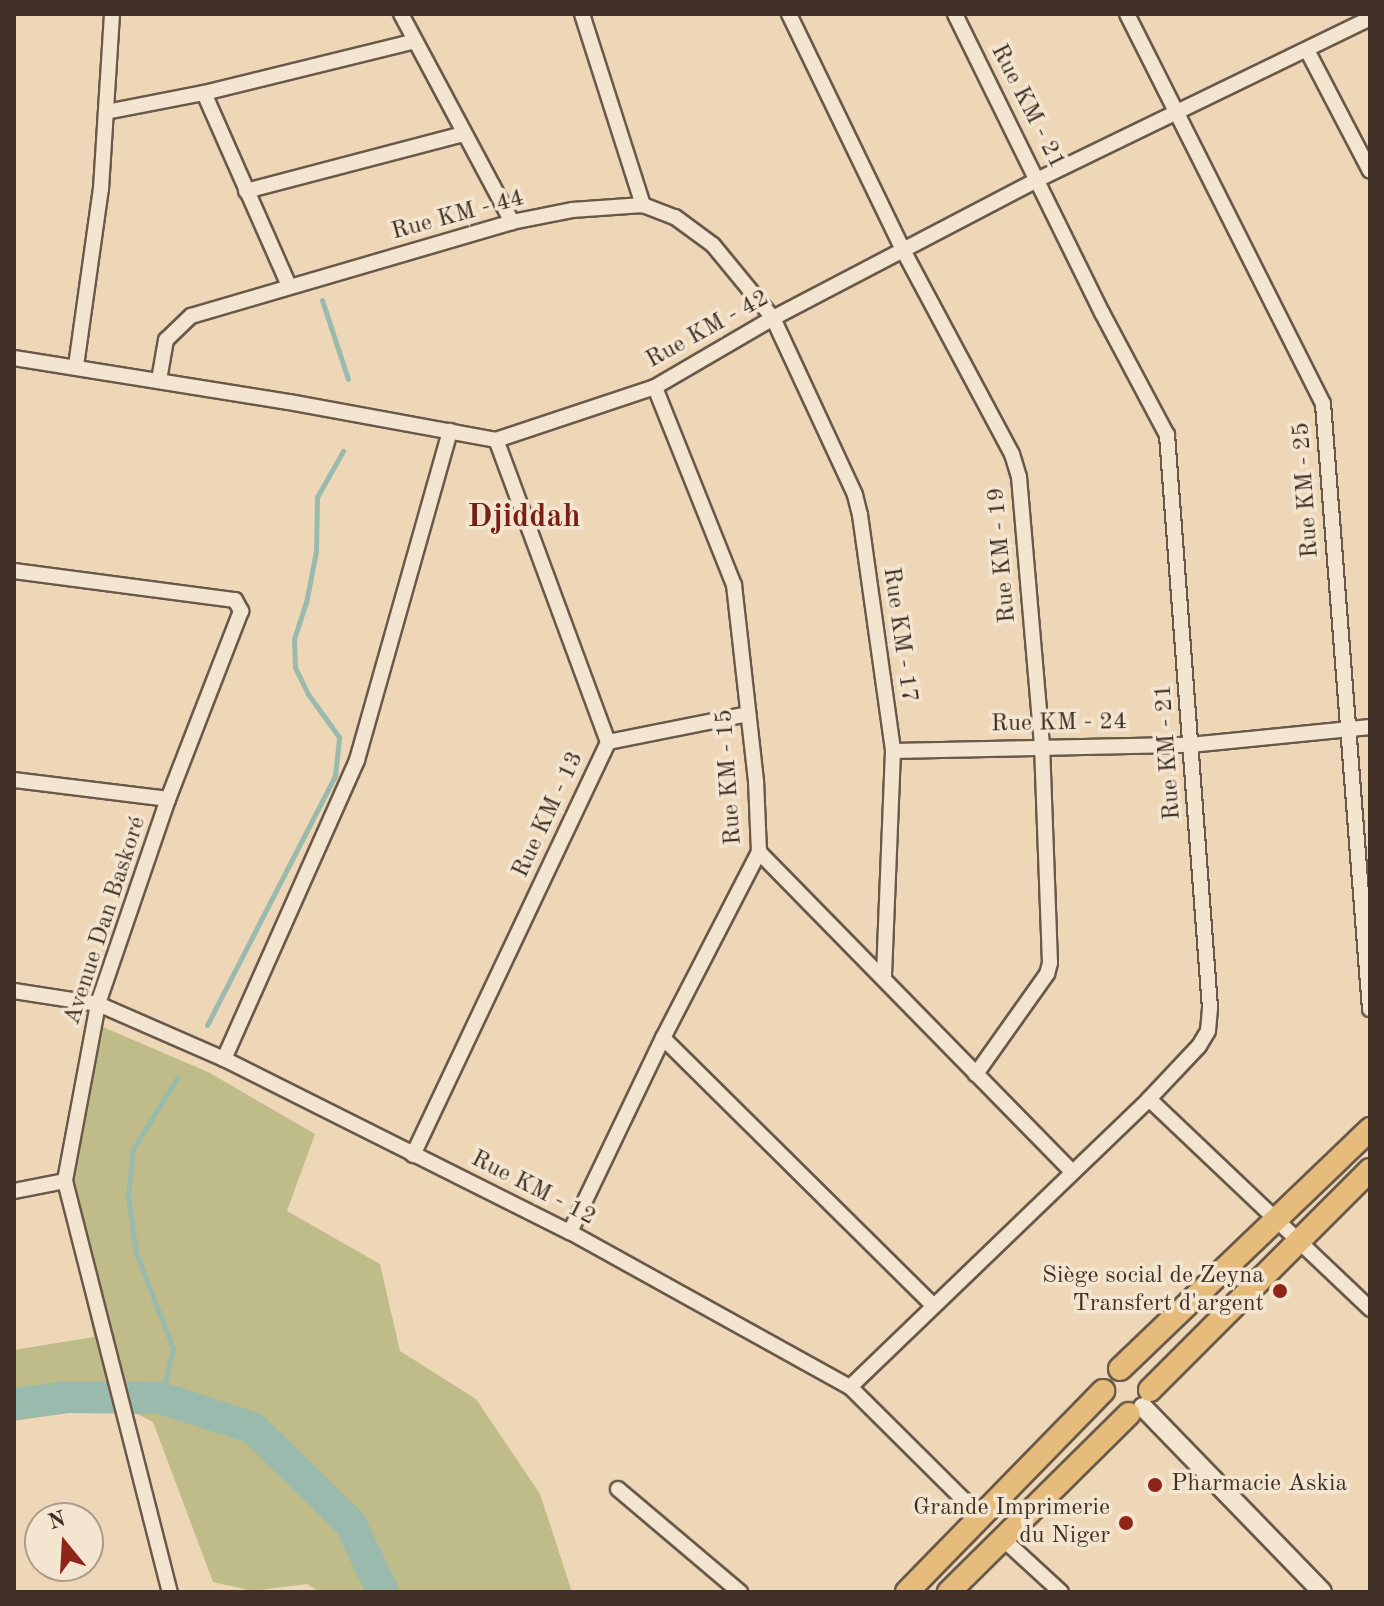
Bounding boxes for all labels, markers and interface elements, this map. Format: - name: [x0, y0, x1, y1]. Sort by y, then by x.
- street label: Rue KM - 21: [983, 40, 1071, 174]
- street label: Rue KM - 44: [389, 184, 527, 248]
- street label: Rue KM - 42: [641, 284, 775, 376]
- street label: Rue KM - 25: [1288, 421, 1326, 559]
- street label: Rue KM - 19: [983, 486, 1023, 624]
- district label: Djiddah: [467, 499, 581, 537]
- street label: Rue KM - 17: [875, 566, 923, 704]
- street label: Rue KM - 21: [1150, 683, 1188, 821]
- street label: Rue KM - 15: [711, 708, 749, 846]
- street label: Rue KM - 24: [991, 708, 1127, 740]
- street label: Rue KM - 13: [507, 747, 591, 883]
- street label: Avenue Dan Baskoré: [59, 813, 153, 1029]
- street label: Rue KM - 12: [466, 1145, 600, 1233]
- place label: Siège social de Zeyna Transfert d'argent: [1042, 1263, 1264, 1319]
- marker: Siège social de Zeyna Transfert d'argent: [1271, 1282, 1289, 1300]
- place label: Pharmacie Askia: [1171, 1471, 1347, 1499]
- marker: Pharmacie Askia: [1146, 1476, 1164, 1494]
- place label: Grande Imprimerie du Niger: [913, 1495, 1110, 1551]
- north arrow: [24, 1502, 104, 1582]
- text: N: [46, 1508, 69, 1534]
- marker: Grande Imprimerie du Niger: [1117, 1514, 1135, 1532]

